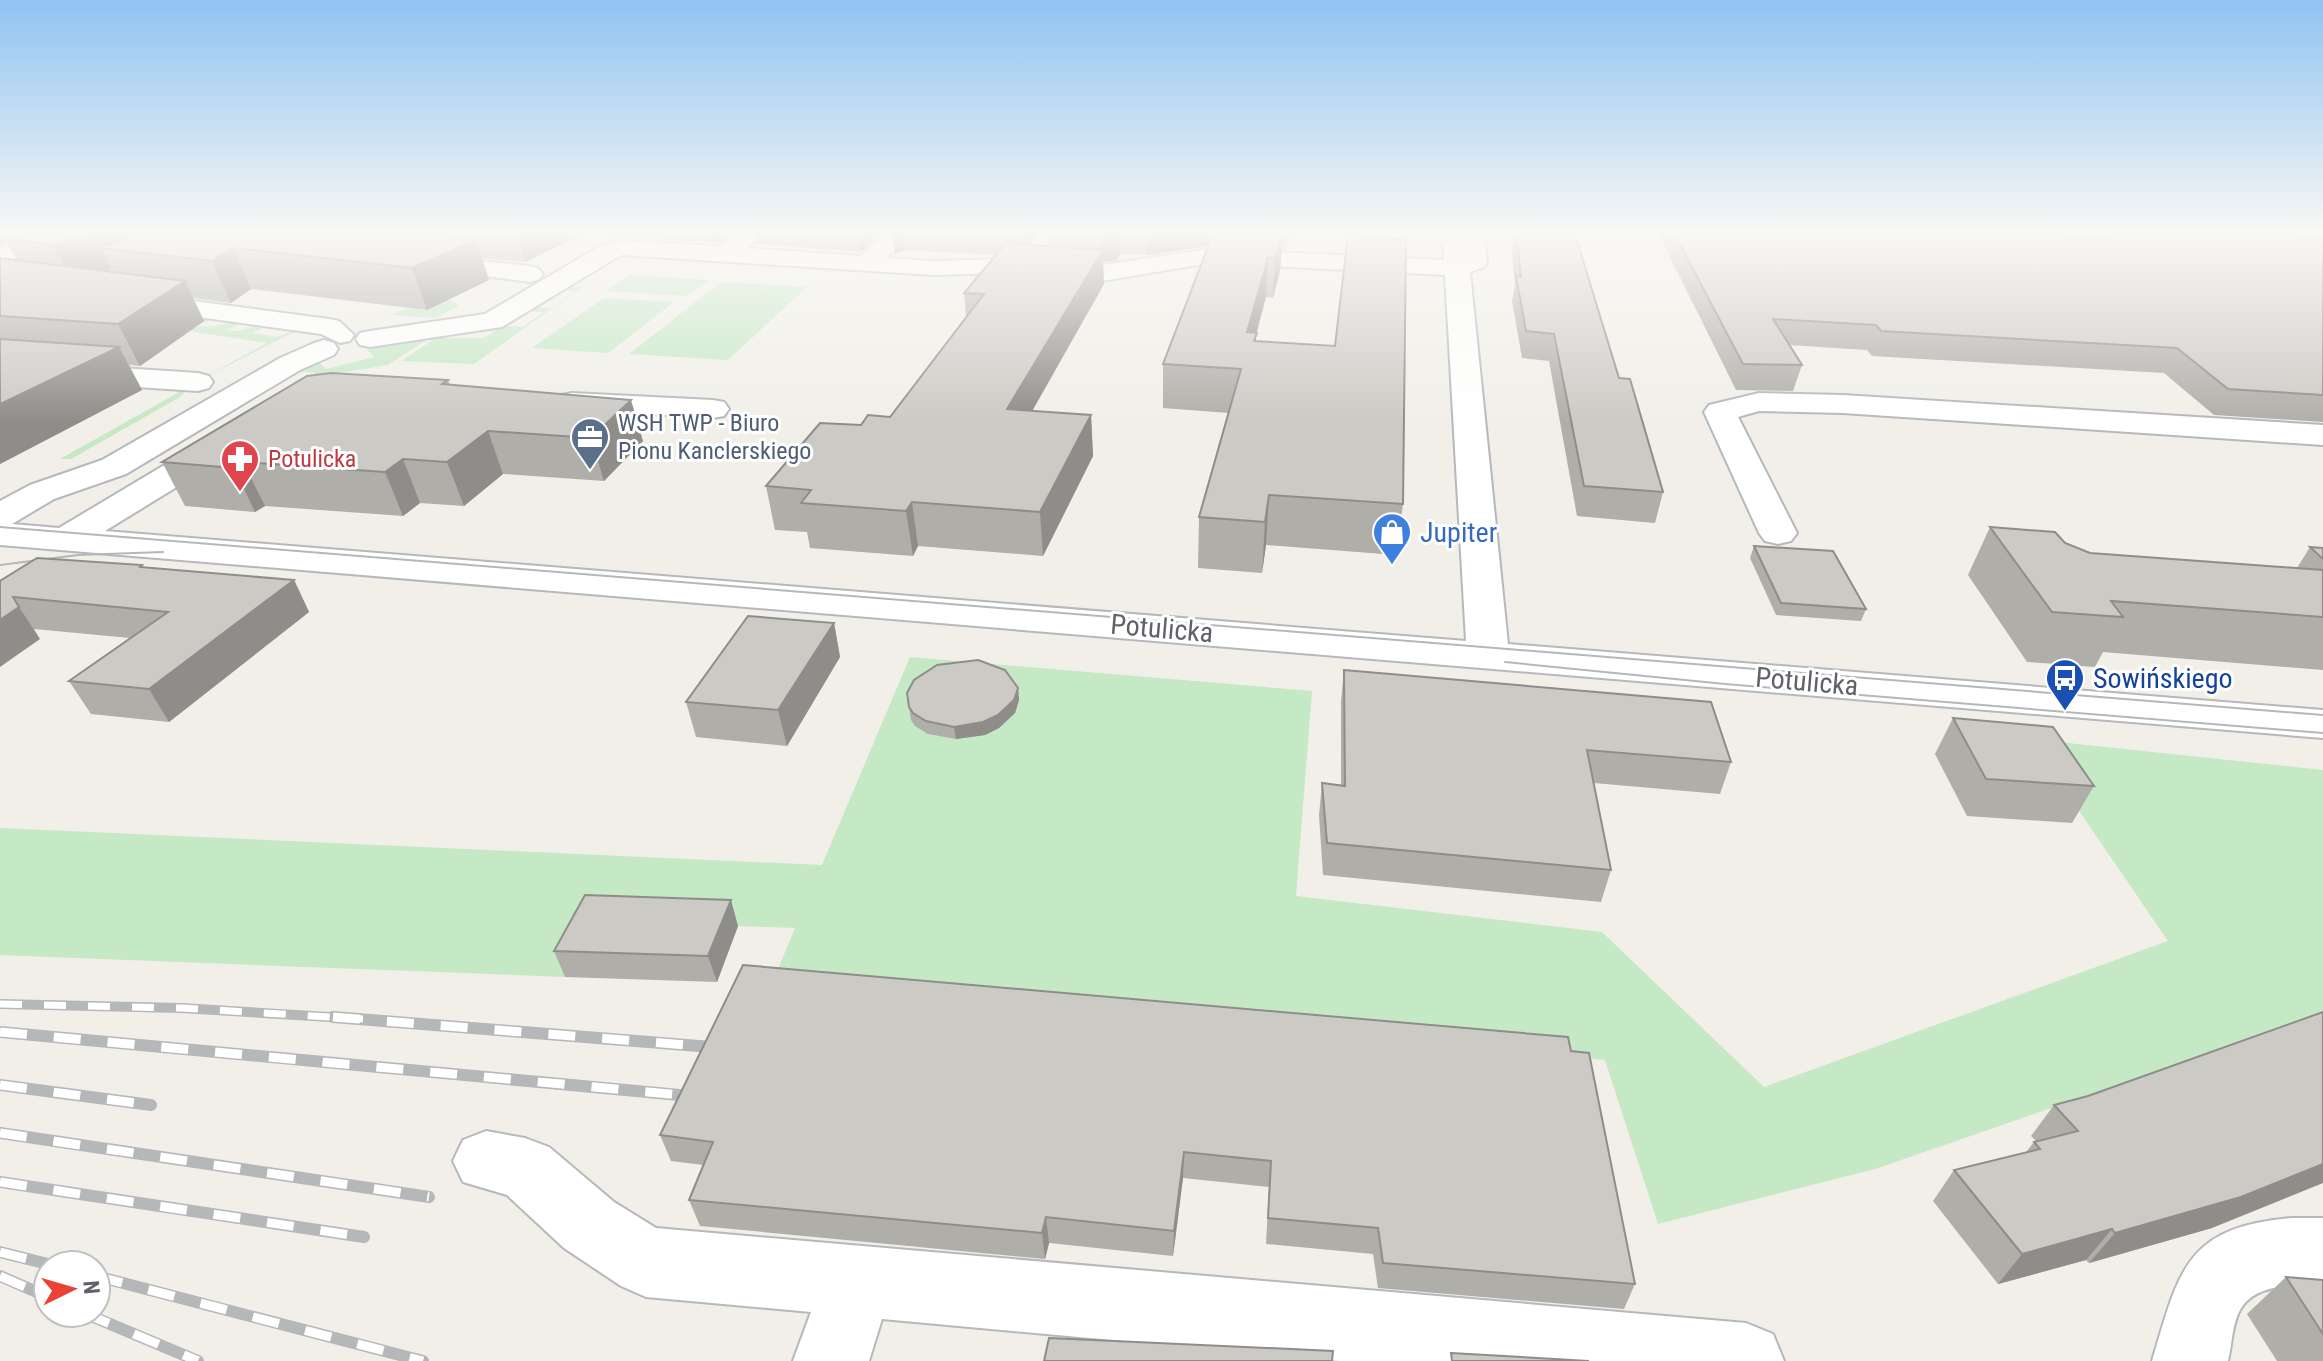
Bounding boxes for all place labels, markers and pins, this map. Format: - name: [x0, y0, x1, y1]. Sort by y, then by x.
- place label: WSH TWP - Biuro Pionu Kanclerskiego: [618, 409, 811, 465]
- office icon: WSH TWP - Biuro Pionu Kanclerskiego: [569, 416, 611, 471]
- pharmacy icon: Potulicka: [219, 438, 261, 493]
- place label: Potulicka: [268, 445, 356, 473]
- shop icon: Jupiter: [1371, 511, 1413, 566]
- place label: Jupiter: [1420, 516, 1497, 549]
- bus stop icon: Sowińskiego: [2044, 657, 2086, 712]
- place label: Sowińskiego: [2093, 662, 2233, 695]

